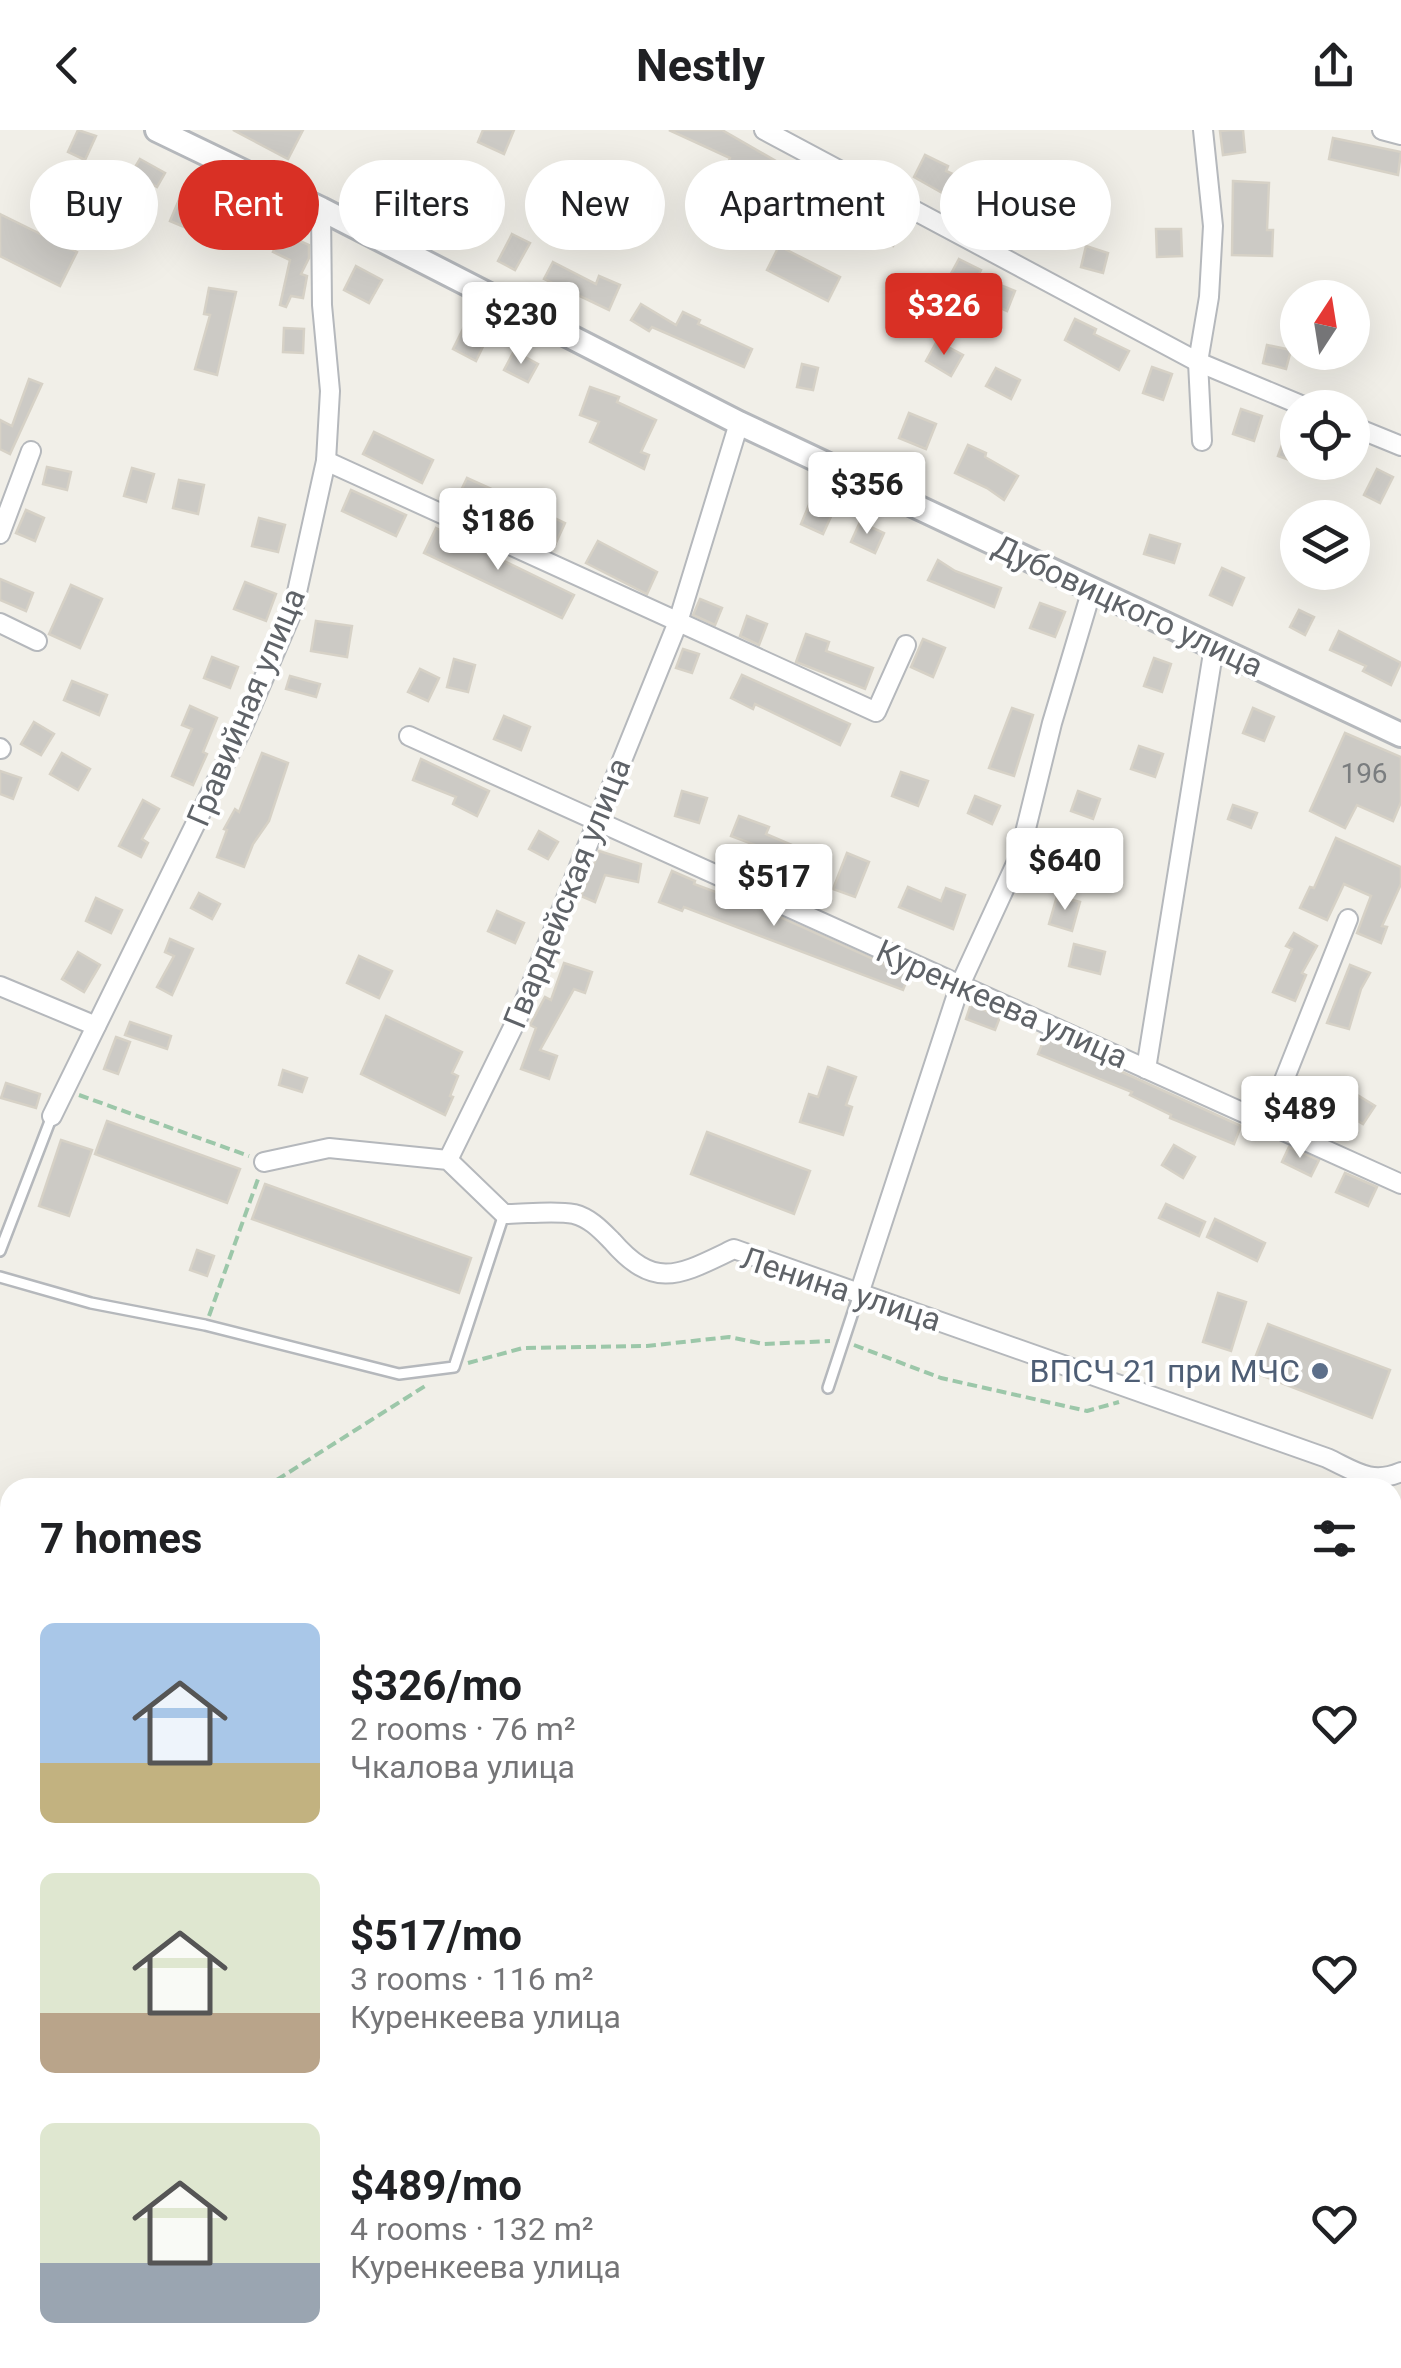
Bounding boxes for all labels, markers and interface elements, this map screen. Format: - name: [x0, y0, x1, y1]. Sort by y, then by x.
- icon: back: [40, 38, 95, 93]
- icon: share: [1306, 38, 1361, 93]
- text: Nestly: [636, 39, 765, 92]
- chip: Buy: [30, 160, 158, 250]
- chip: Rent: [178, 160, 319, 250]
- chip: Filters: [339, 160, 505, 250]
- chip: New: [525, 160, 665, 250]
- chip: Apartment: [685, 160, 920, 250]
- chip: House: [940, 160, 1111, 250]
- pin: $326: [885, 273, 1003, 358]
- north arrow: [1280, 280, 1370, 370]
- map controls: [1280, 280, 1370, 590]
- pin: $230: [462, 282, 580, 367]
- text: $326: [907, 286, 981, 324]
- text: $230: [484, 295, 558, 333]
- button: locate: [1280, 390, 1370, 480]
- pin: $356: [808, 452, 926, 537]
- text: $356: [830, 465, 904, 503]
- pin: $186: [439, 488, 557, 573]
- button: layers: [1280, 500, 1370, 590]
- text: $186: [461, 501, 535, 539]
- street label: Дубовицкого улица: [987, 527, 1269, 685]
- street label: Гравийная улица: [179, 582, 313, 832]
- street label: Гвардейская улица: [495, 752, 639, 1034]
- house number: 196: [1340, 757, 1388, 790]
- pin: $640: [1006, 828, 1124, 913]
- text: $640: [1028, 841, 1102, 879]
- pin: $517: [715, 844, 833, 929]
- text: $517: [737, 857, 811, 895]
- street label: Куренкеева улица: [871, 932, 1133, 1076]
- pin: $489: [1241, 1076, 1359, 1161]
- text: $489: [1263, 1089, 1337, 1127]
- street label: Ленина улица: [736, 1239, 946, 1339]
- place label: ВПСЧ 21 при МЧС: [1030, 1352, 1300, 1390]
- marker: ВПСЧ 21 при МЧС: [1309, 1360, 1331, 1382]
- icon: filters: [1307, 1511, 1362, 1566]
- text: 7 homes: [40, 1514, 202, 1563]
- text: $326/mo: [350, 1661, 522, 1710]
- icon: home: [120, 1663, 240, 1783]
- icon: heart: [1307, 1696, 1362, 1751]
- text: 2 rooms · 76 m²: [350, 1710, 575, 1748]
- text: Чкалова улица: [350, 1748, 575, 1786]
- text: $517/mo: [350, 1911, 522, 1960]
- icon: home: [120, 1913, 240, 2033]
- icon: heart: [1307, 1946, 1362, 2001]
- text: 3 rooms · 116 m²: [350, 1960, 593, 1998]
- text: Куренкеева улица: [350, 1998, 621, 2036]
- text: $489/mo: [350, 2161, 522, 2210]
- icon: home: [120, 2163, 240, 2283]
- icon: heart: [1307, 2196, 1362, 2251]
- text: 4 rooms · 132 m²: [350, 2210, 593, 2248]
- text: Куренкеева улица: [350, 2248, 621, 2286]

